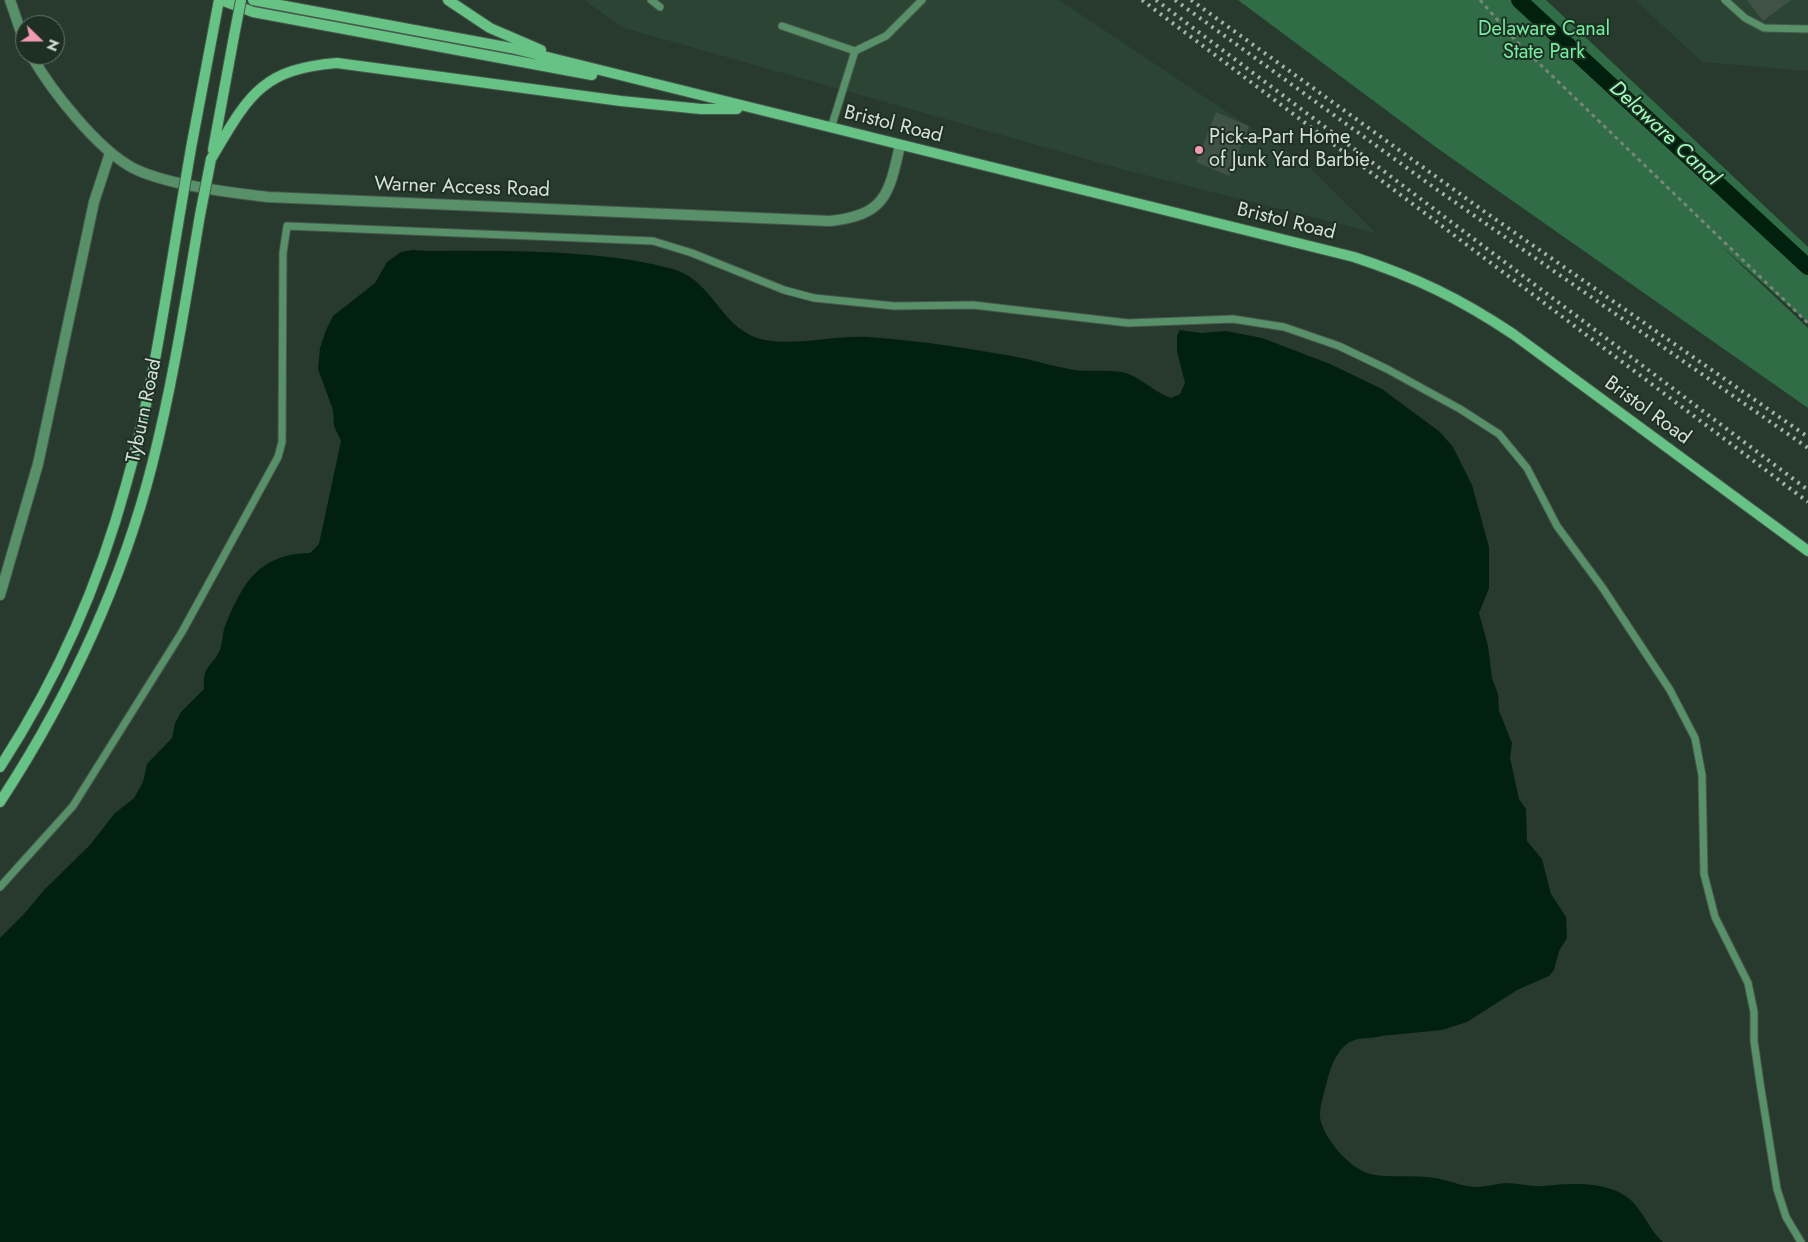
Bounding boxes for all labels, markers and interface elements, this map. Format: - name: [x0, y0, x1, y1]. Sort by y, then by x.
- north arrow: [15, 15, 65, 65]
- park label: Delaware Canal State Park: [1478, 18, 1610, 65]
- text: N: [42, 36, 64, 54]
- water label: Delaware Canal: [1603, 76, 1725, 192]
- street label: Bristol Road: [841, 101, 945, 149]
- place label: Pick-a-Part Home of Junk Yard Barbie: [1209, 126, 1370, 173]
- marker: Pick-a-Part Home of Junk Yard Barbie: [1193, 144, 1205, 156]
- street label: Warner Access Road: [374, 173, 550, 203]
- street label: Bristol Road: [1234, 198, 1338, 246]
- street label: Tyburn Road: [122, 357, 168, 465]
- street label: Bristol Road: [1599, 372, 1695, 450]

